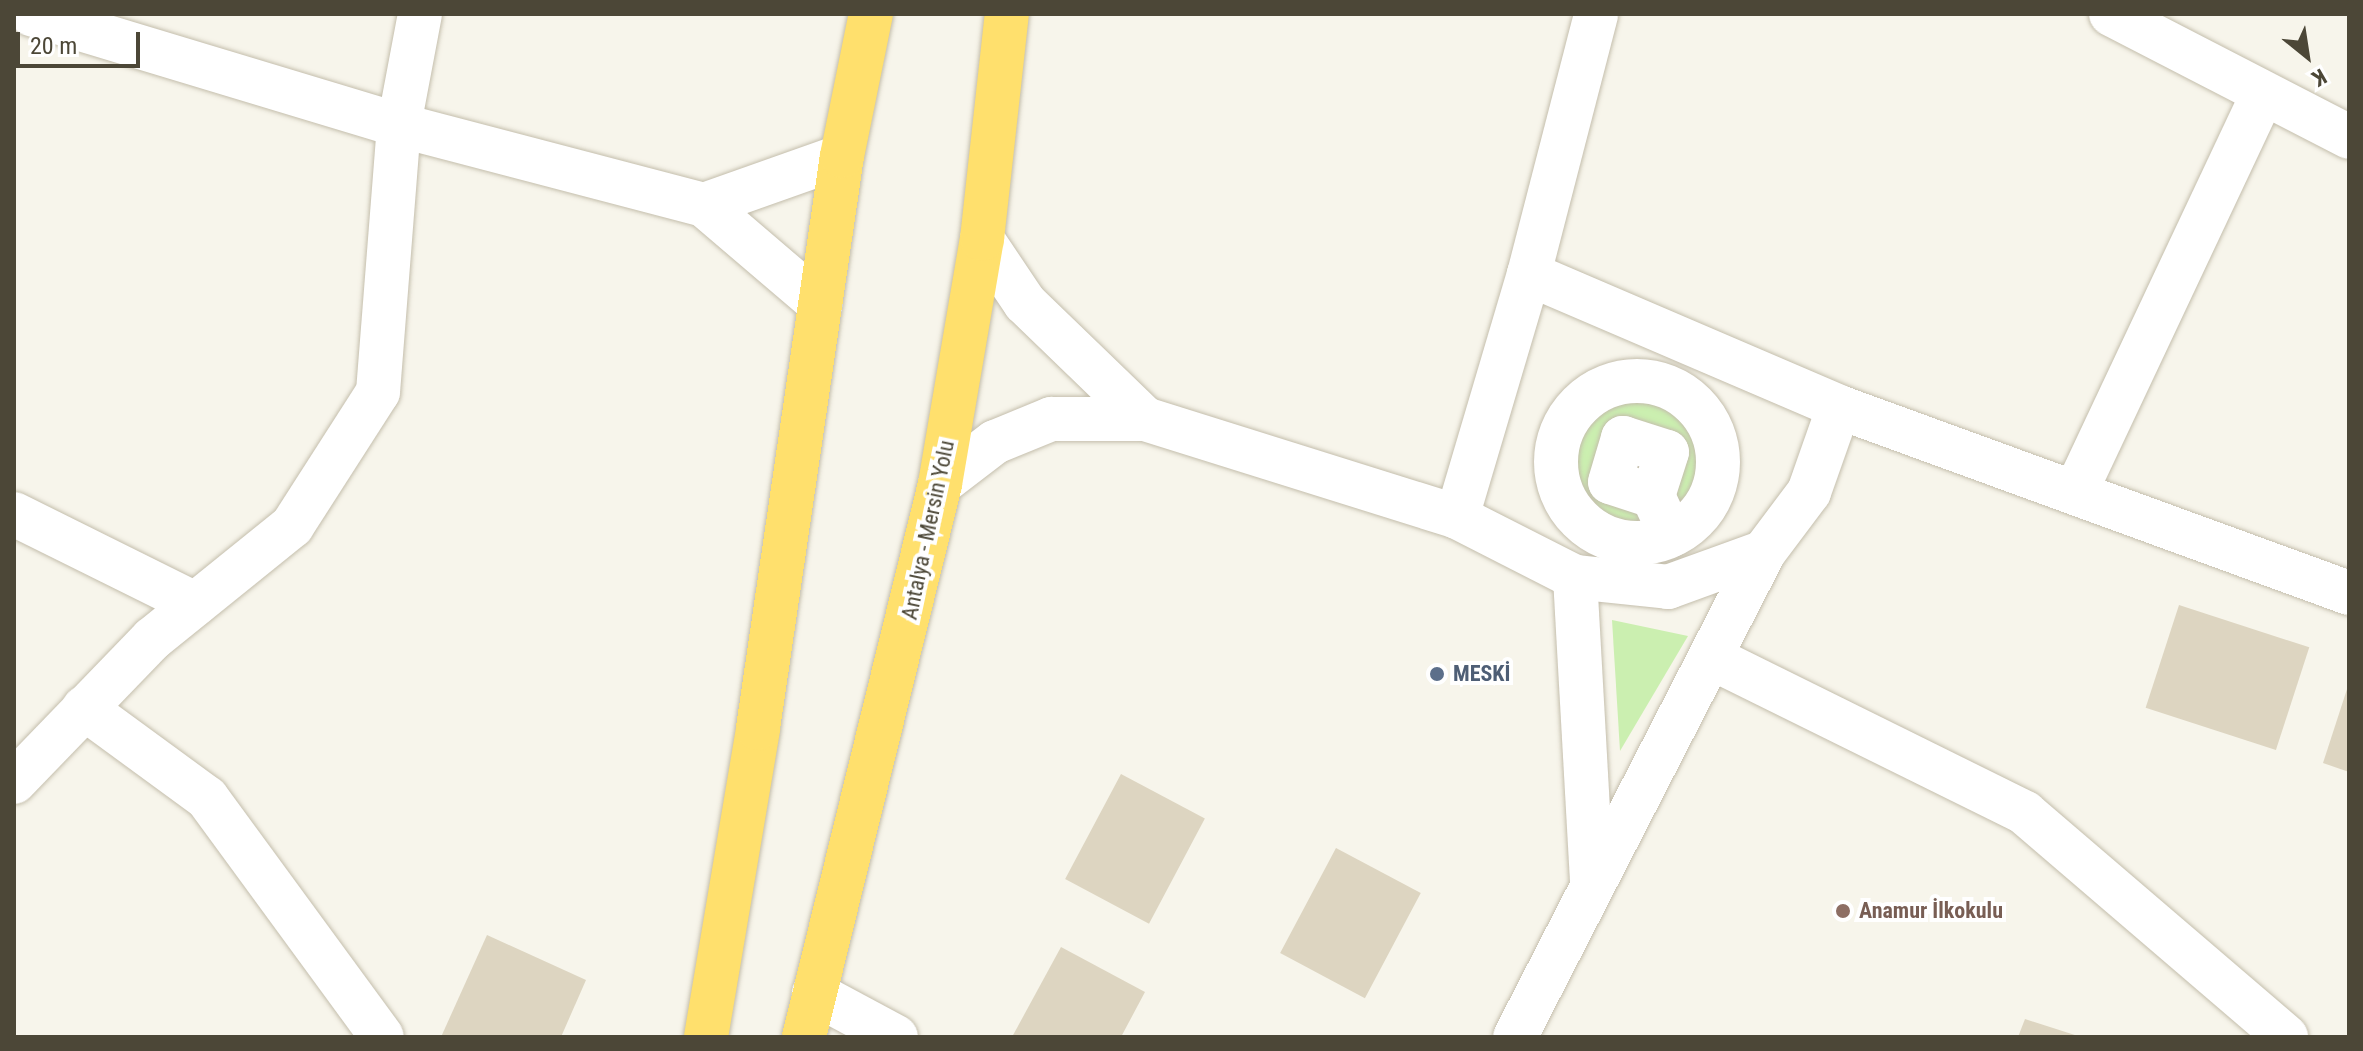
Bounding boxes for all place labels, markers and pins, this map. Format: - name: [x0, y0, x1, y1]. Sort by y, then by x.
- place label: MESKİ: [1453, 661, 1510, 687]
- marker: MESKİ: [1428, 665, 1446, 683]
- place label: Anamur İlkokulu: [1859, 898, 2003, 924]
- marker: Anamur İlkokulu: [1834, 902, 1852, 920]

